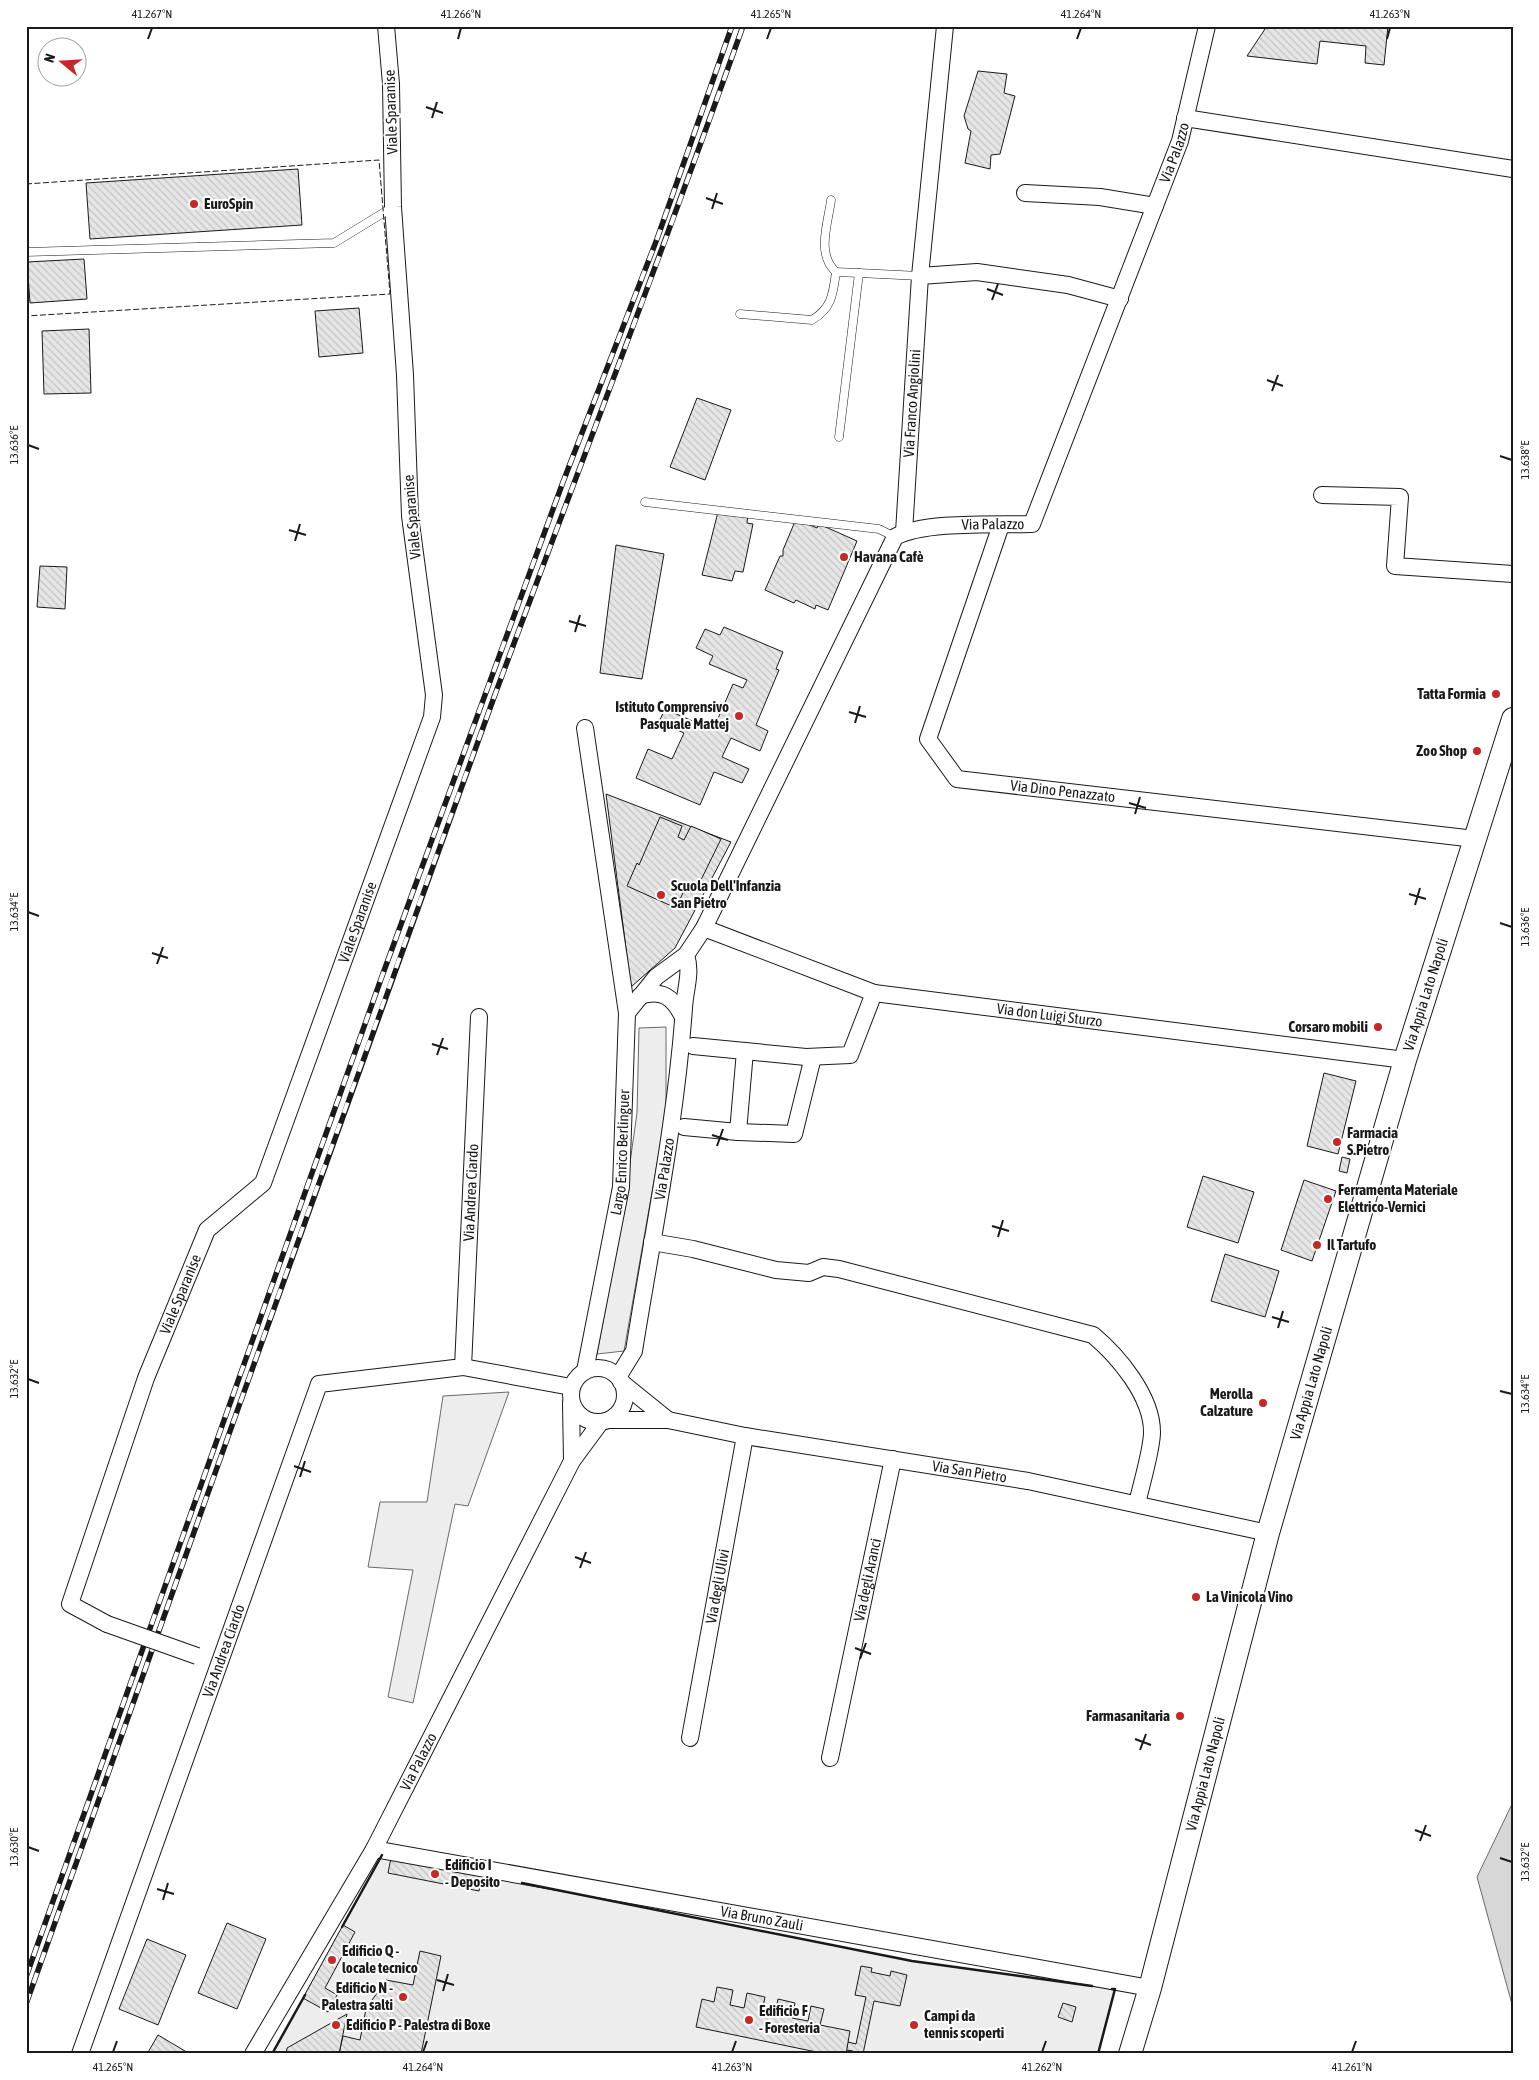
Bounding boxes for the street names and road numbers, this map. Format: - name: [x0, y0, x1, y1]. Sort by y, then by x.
- street label: Viale Sparanise: [381, 69, 400, 155]
- street label: Via Palazzo: [1156, 121, 1192, 185]
- street label: Via Franco Angiolini: [900, 349, 923, 458]
- street label: Viale Sparanise: [399, 474, 424, 560]
- street label: Via Palazzo: [961, 515, 1024, 533]
- street label: Via Dino Penazzato: [1009, 776, 1116, 805]
- street label: Viale Sparanise: [335, 879, 380, 965]
- street label: Via Appia Lato Napoli: [1399, 936, 1451, 1053]
- street label: Via don Luigi Sturzo: [996, 1000, 1104, 1030]
- street label: Largo Enrico Berlinguer: [607, 1088, 632, 1217]
- street label: Via Palazzo: [651, 1137, 677, 1201]
- street label: Via Andrea Ciardo: [460, 1143, 481, 1242]
- street label: Viale Sparanise: [156, 1251, 204, 1337]
- street label: Via Appia Lato Napoli: [1286, 1324, 1335, 1442]
- street label: Via San Pietro: [931, 1457, 1008, 1486]
- street label: Via degli Aranci: [850, 1537, 884, 1623]
- street label: Via degli Ulivi: [702, 1548, 732, 1625]
- street label: Via Andrea Ciardo: [199, 1602, 248, 1700]
- street label: Via Appia Lato Napoli: [1182, 1715, 1228, 1833]
- street label: Via Palazzo: [396, 1730, 440, 1793]
- street label: Via Bruno Zauli: [719, 1902, 805, 1934]

